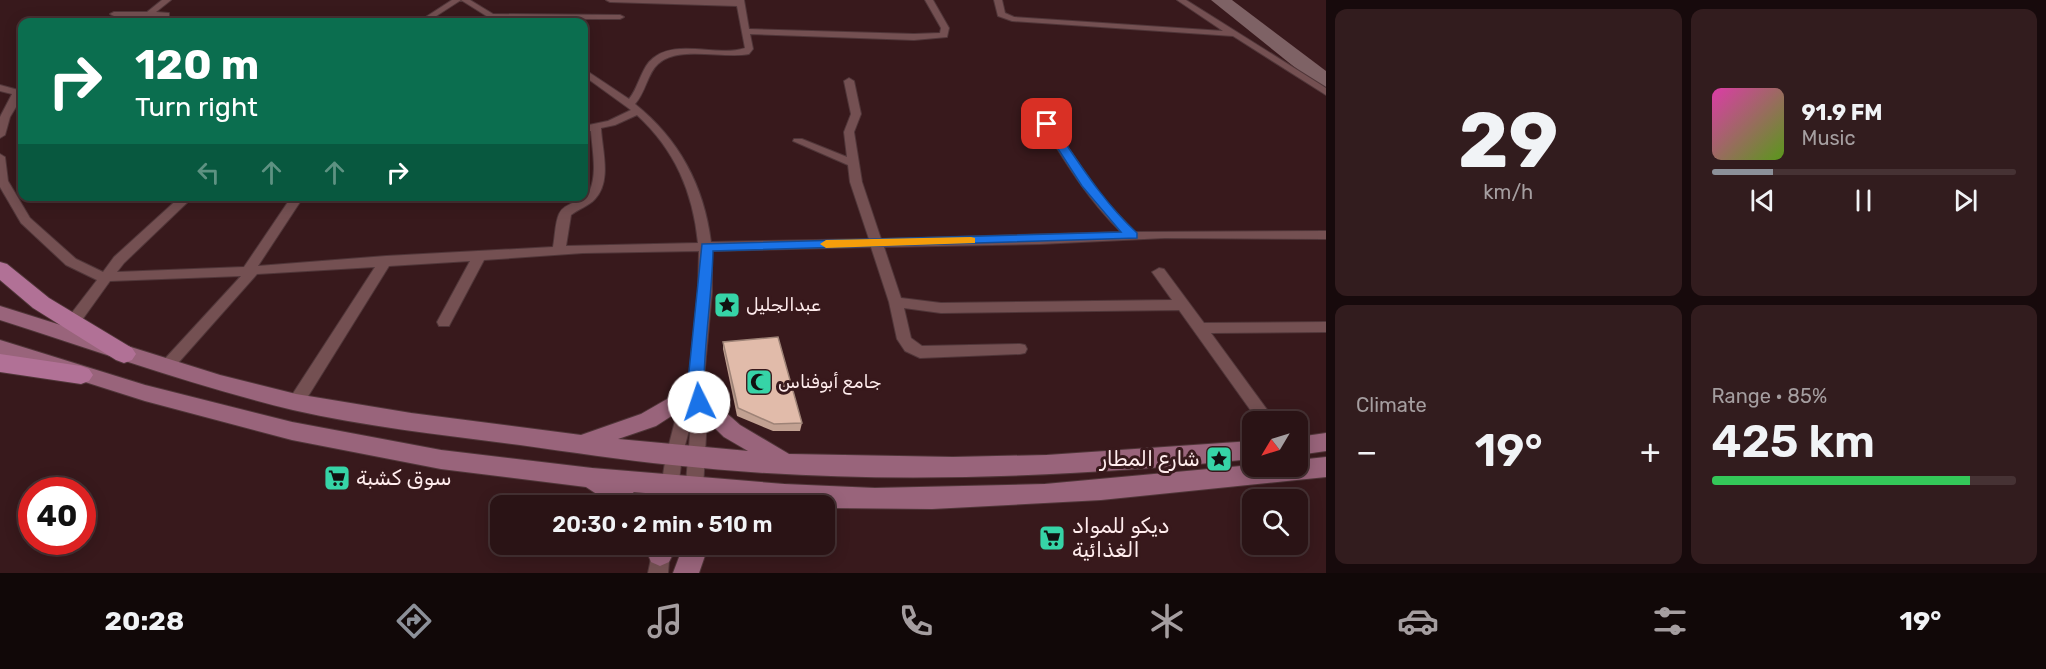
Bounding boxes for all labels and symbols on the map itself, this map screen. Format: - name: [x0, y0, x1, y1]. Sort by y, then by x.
- pin: [1021, 98, 1072, 149]
- place icon: عبدالجليل: [712, 290, 742, 320]
- place label: عبدالجليل: [746, 294, 821, 316]
- mosque icon: جامع أبوفناس: [744, 367, 774, 397]
- position arrow: [667, 370, 731, 434]
- place label: جامع أبوفناس: [778, 371, 881, 395]
- north arrow: [1242, 411, 1308, 477]
- place icon: شارع المطار: [1204, 444, 1234, 474]
- place label: شارع المطار: [1098, 446, 1200, 473]
- supermarket icon: سوق كشبة: [322, 463, 352, 493]
- place label: سوق كشبة: [356, 465, 452, 490]
- speed limit sign: 40: [18, 477, 96, 555]
- place label: ديكو للمواد الغذائية: [1072, 513, 1169, 562]
- supermarket icon: ديكو للمواد الغذائية: [1037, 523, 1067, 553]

